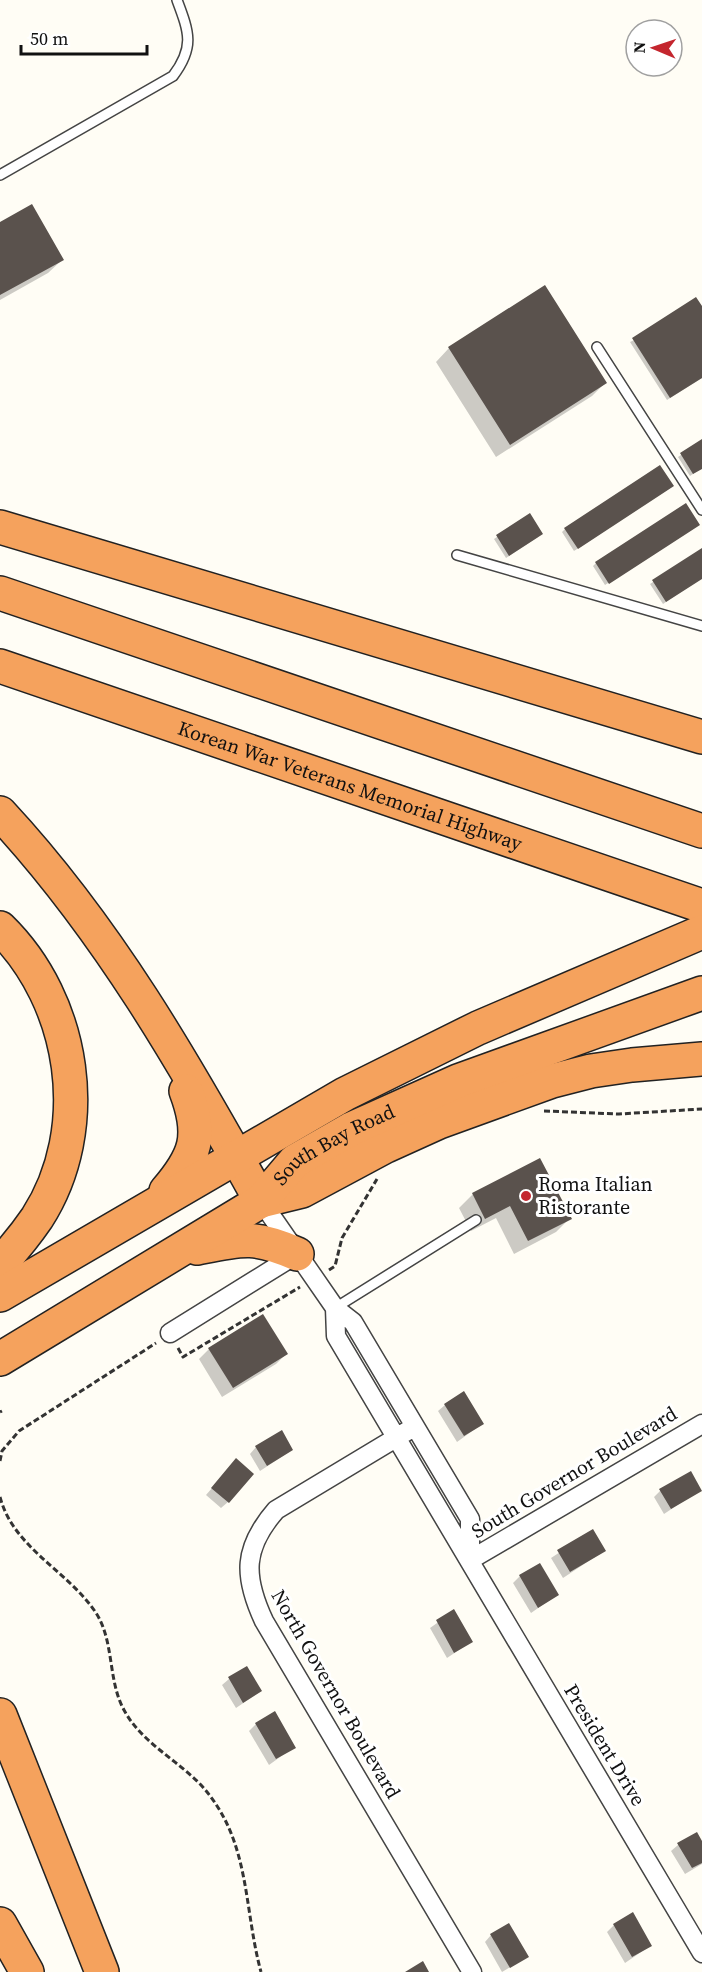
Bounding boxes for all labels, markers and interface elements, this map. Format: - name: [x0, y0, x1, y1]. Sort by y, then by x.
- scale bar: [21, 18, 147, 56]
- north arrow: [624, 18, 684, 78]
- text: 50 m: [30, 26, 68, 51]
- text: N: [628, 41, 650, 54]
- street label: Korean War Veterans Memorial Highway: [174, 714, 527, 858]
- street label: South Bay Road: [266, 1097, 400, 1191]
- place label: Roma Italian Ristorante: [538, 1170, 653, 1221]
- marker: Roma Italian Ristorante: [519, 1189, 533, 1203]
- street label: South Governor Boulevard: [466, 1399, 683, 1545]
- street label: North Governor Boulevard: [265, 1584, 408, 1804]
- street label: President Drive: [558, 1679, 652, 1811]

